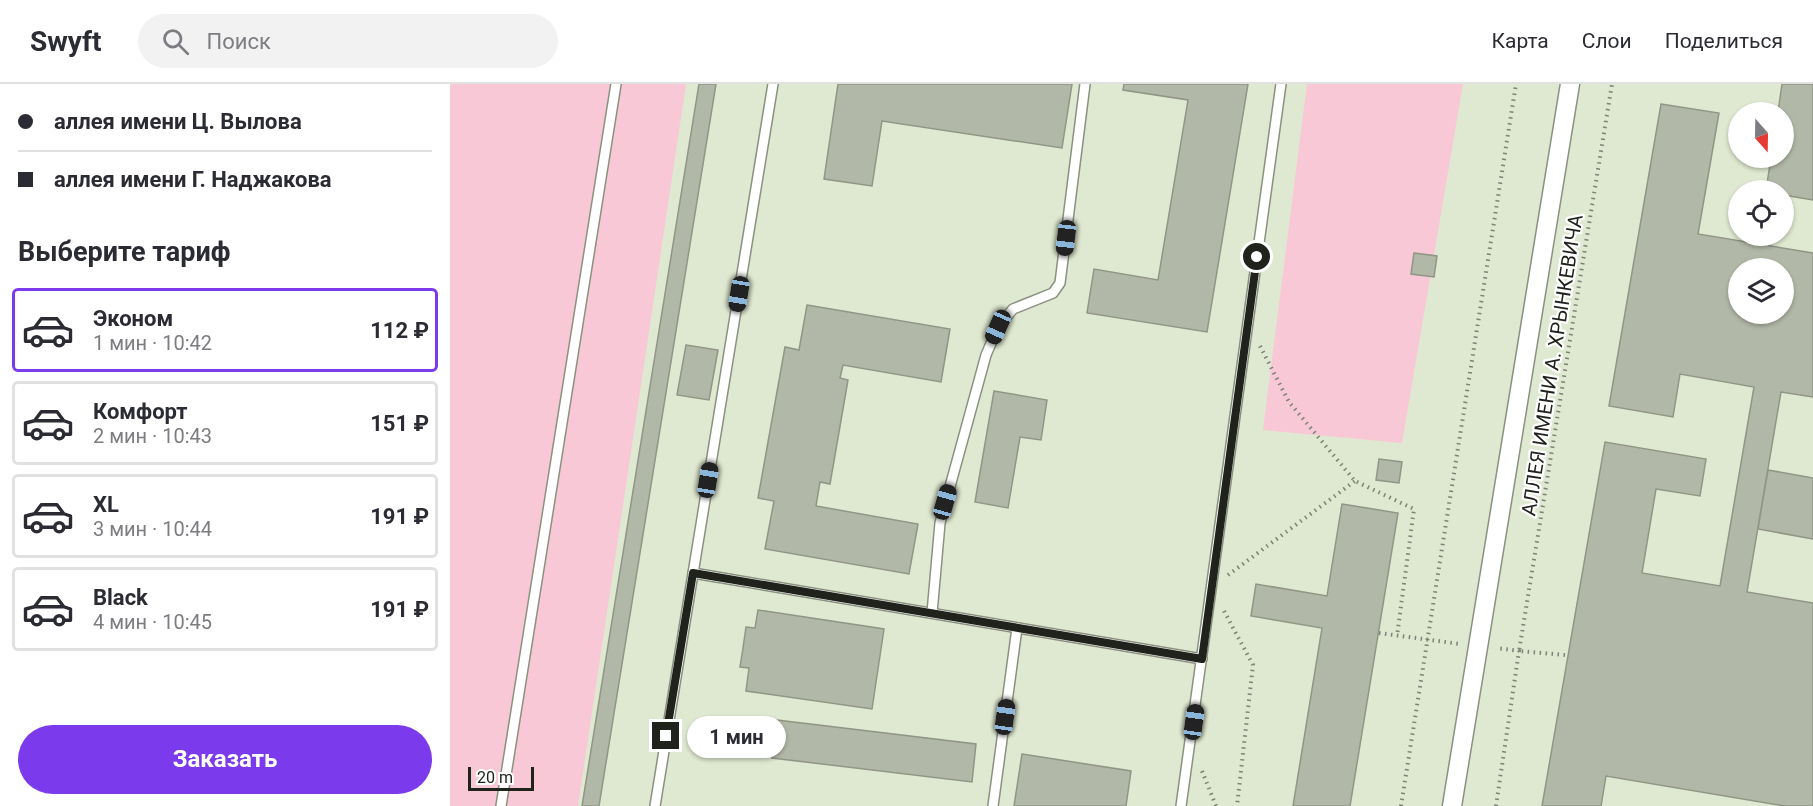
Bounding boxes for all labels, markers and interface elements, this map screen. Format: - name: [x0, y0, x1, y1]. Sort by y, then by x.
- search box: [138, 14, 558, 68]
- text: Swyft: [30, 25, 102, 58]
- icon: search: [159, 25, 192, 58]
- text: Поиск: [207, 29, 271, 54]
- text: Карта: [1492, 29, 1549, 53]
- text: Слои: [1582, 29, 1632, 53]
- text: Поделиться: [1665, 29, 1783, 53]
- north arrow: [1728, 102, 1794, 168]
- map controls: [1728, 102, 1794, 324]
- text: аллея имени Ц. Вылова: [54, 109, 302, 134]
- text: аллея имени Г. Наджакова: [54, 167, 332, 192]
- button: locate: [1728, 180, 1794, 246]
- street label: АЛЛЕЯ ИМЕНИ А. ХРЫНКЕВИЧА: [1516, 213, 1588, 517]
- car: [1055, 219, 1077, 257]
- text: Выберите тариф: [18, 236, 230, 268]
- route start: [1243, 243, 1270, 270]
- button: layers: [1728, 258, 1794, 324]
- car: [727, 275, 751, 313]
- icon: car: [21, 303, 75, 357]
- text: Эконом: [93, 306, 173, 331]
- car: [982, 307, 1014, 347]
- text: 112 ₽: [370, 318, 429, 343]
- text: 1 мин · 10:42: [93, 331, 212, 355]
- icon: car: [21, 396, 75, 450]
- text: Комфорт: [93, 399, 188, 424]
- text: 151 ₽: [370, 411, 429, 436]
- text: 2 мин · 10:43: [93, 424, 212, 448]
- car: [696, 461, 720, 499]
- car: [931, 482, 959, 522]
- icon: car: [21, 489, 75, 543]
- text: XL: [93, 492, 119, 517]
- text: 191 ₽: [370, 504, 429, 529]
- text: 3 мин · 10:44: [93, 517, 212, 541]
- icon: car: [21, 582, 75, 636]
- text: Black: [93, 585, 148, 610]
- text: 191 ₽: [370, 597, 429, 622]
- text: 4 мин · 10:45: [93, 610, 212, 634]
- car: [994, 698, 1016, 736]
- car: [1183, 703, 1205, 741]
- callout: 1 мин: [687, 715, 786, 757]
- route end: [652, 722, 679, 749]
- button: Заказать: [18, 725, 432, 794]
- text: 1 мин: [709, 725, 764, 749]
- scale bar: [468, 764, 534, 792]
- text: 20 m: [477, 768, 513, 787]

